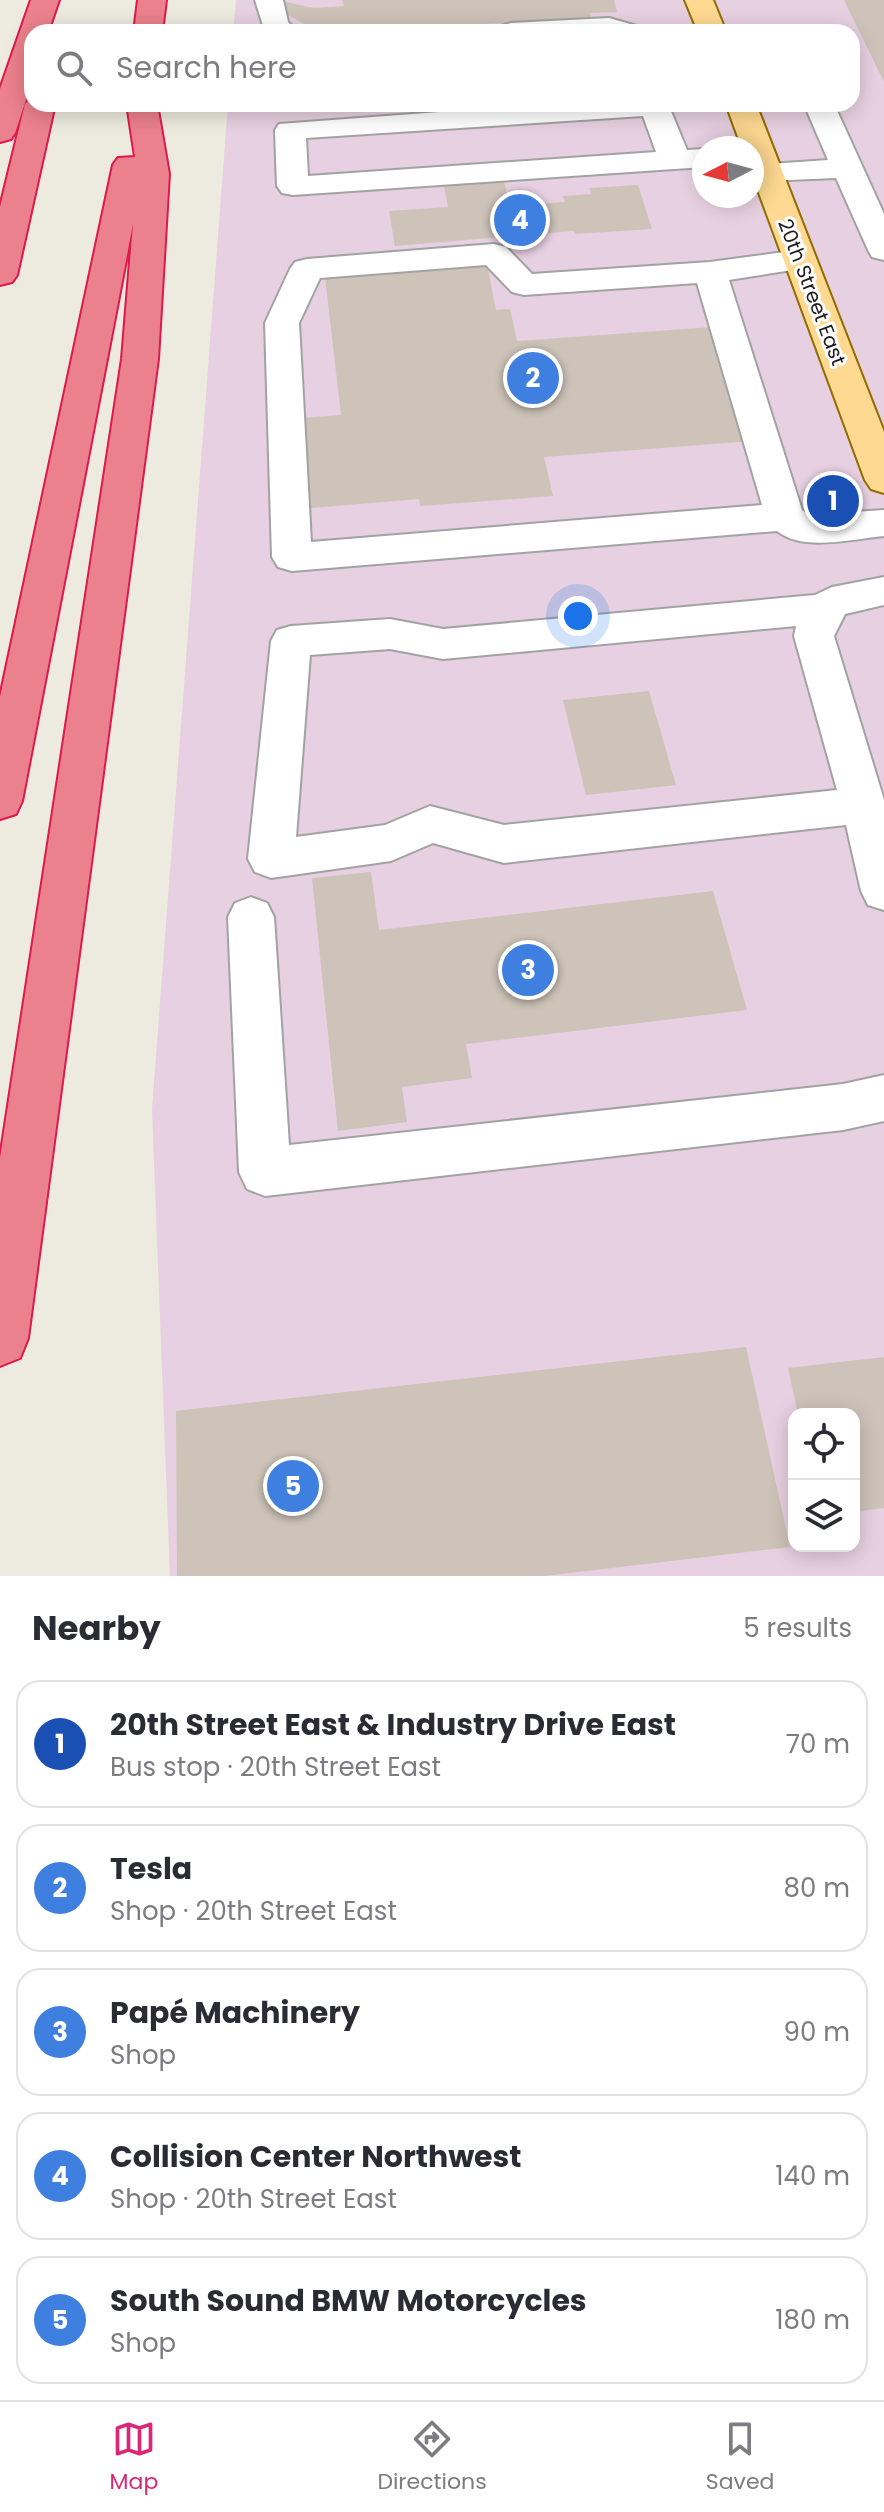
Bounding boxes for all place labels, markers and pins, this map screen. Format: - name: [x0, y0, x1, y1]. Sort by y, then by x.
- pin: 4: [494, 190, 546, 250]
- pin: 2: [507, 348, 559, 408]
- pin: 1: [807, 471, 859, 531]
- pin: 3: [502, 940, 554, 1000]
- pin: 5: [267, 1456, 319, 1516]

